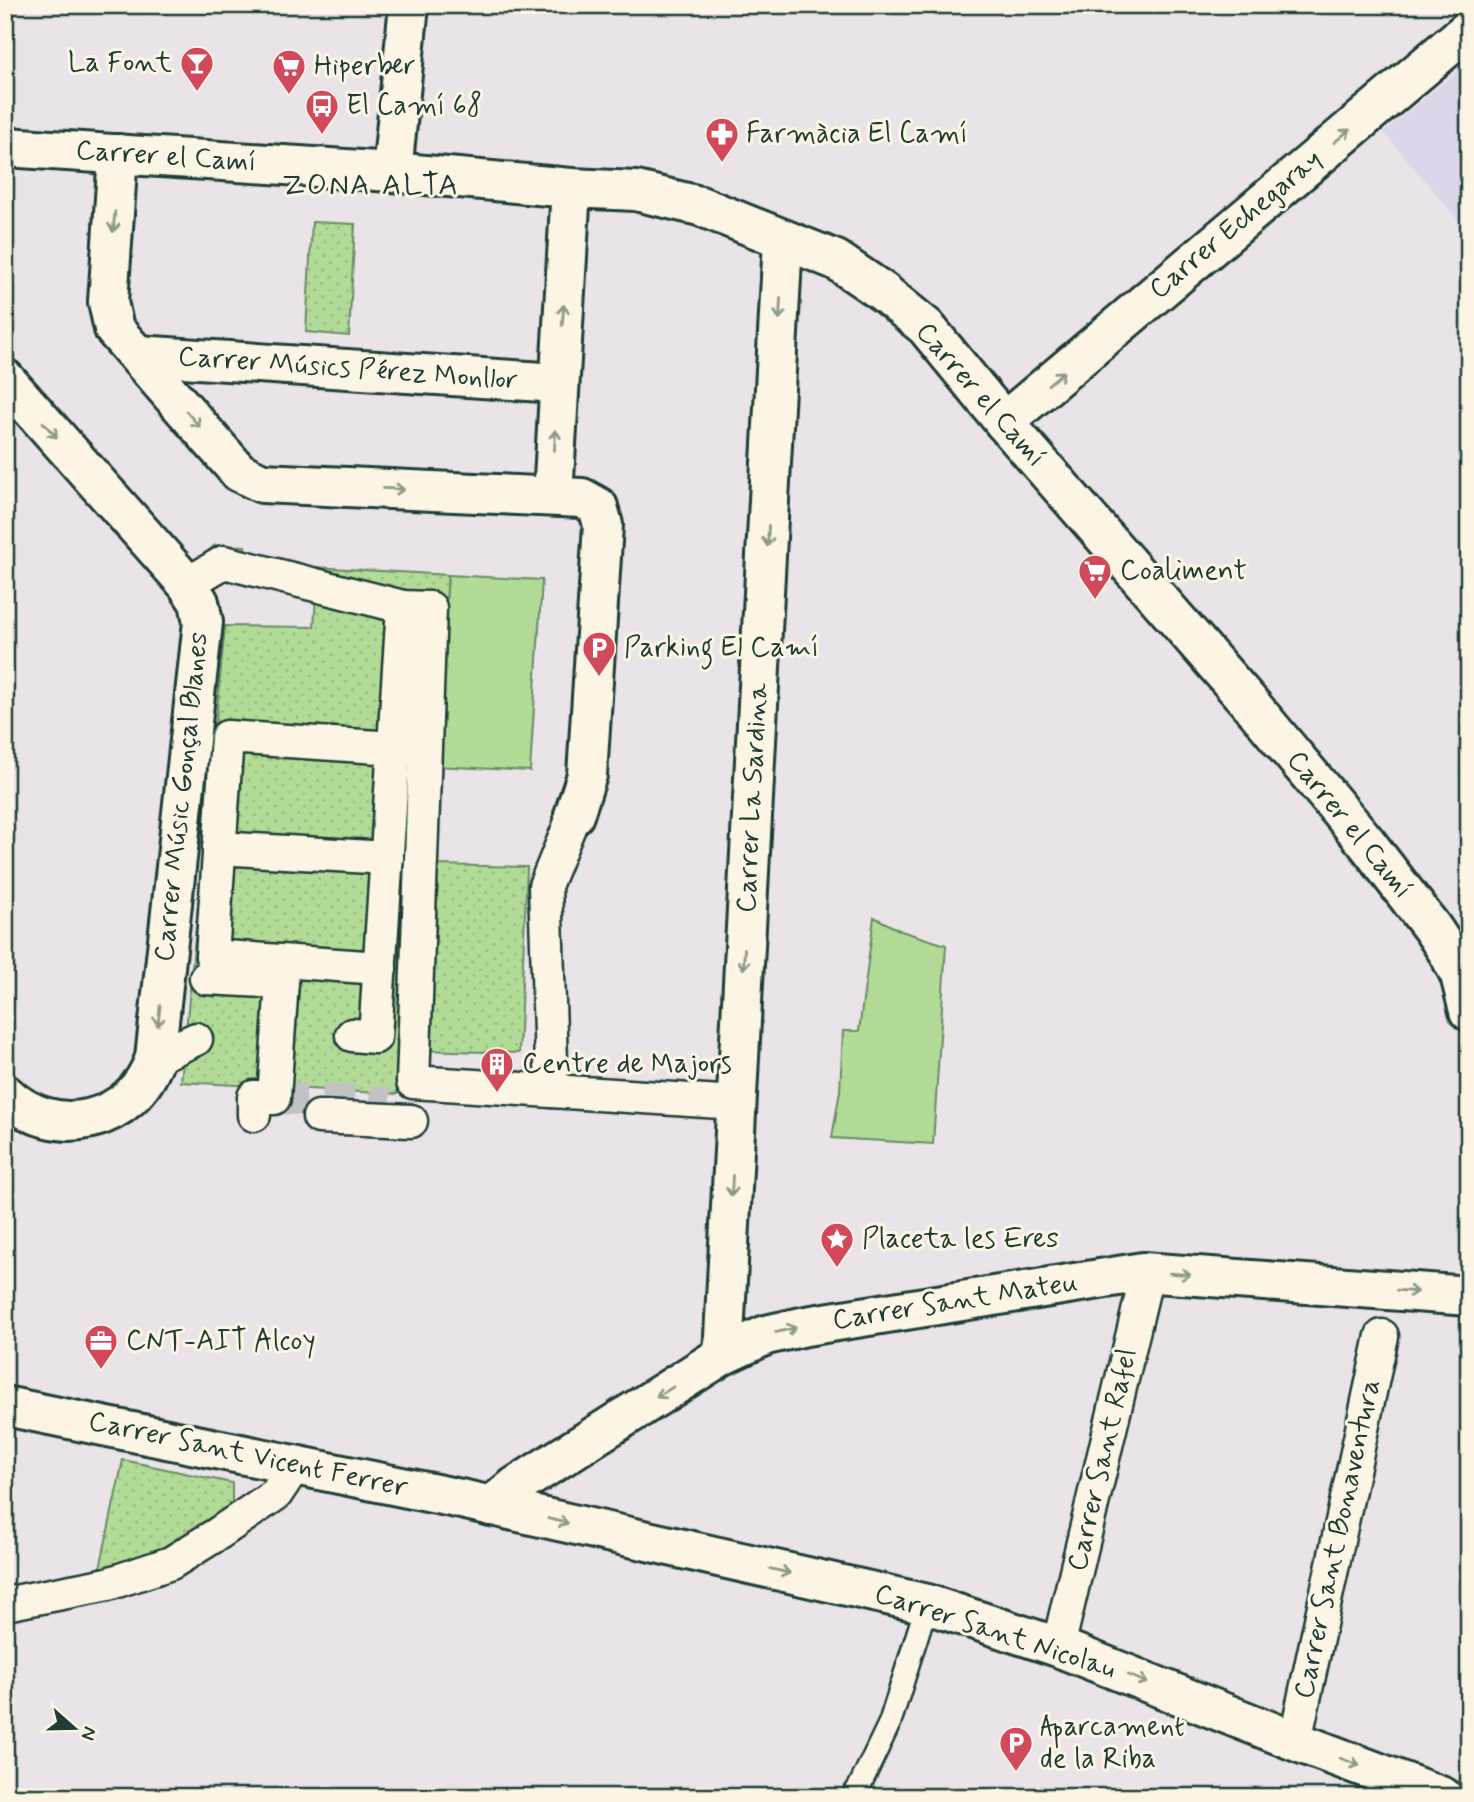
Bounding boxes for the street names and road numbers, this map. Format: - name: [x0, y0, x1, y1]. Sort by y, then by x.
- street label: Carrer el Camí: [74, 132, 258, 182]
- street label: Carrer Echegaray: [1142, 142, 1330, 308]
- street label: Carrer el Camí: [907, 315, 1053, 475]
- street label: Carrer Músics Pérez Monllor: [177, 339, 519, 399]
- street label: Carrer Músic Gonçal Blanes: [146, 630, 218, 964]
- street label: Carrer La Sardina: [729, 682, 778, 914]
- street label: Carrer el Camí: [1278, 743, 1420, 907]
- street label: Carrer Sant Mateu: [830, 1264, 1080, 1340]
- street label: Carrer Sant Rafel: [1059, 1345, 1147, 1575]
- street label: Carrer Sant Bonaventura: [1286, 1376, 1390, 1702]
- street label: Carrer Sant Vicent Ferrer: [85, 1403, 412, 1507]
- street label: Carrer Sant Nicolau: [870, 1576, 1120, 1688]

